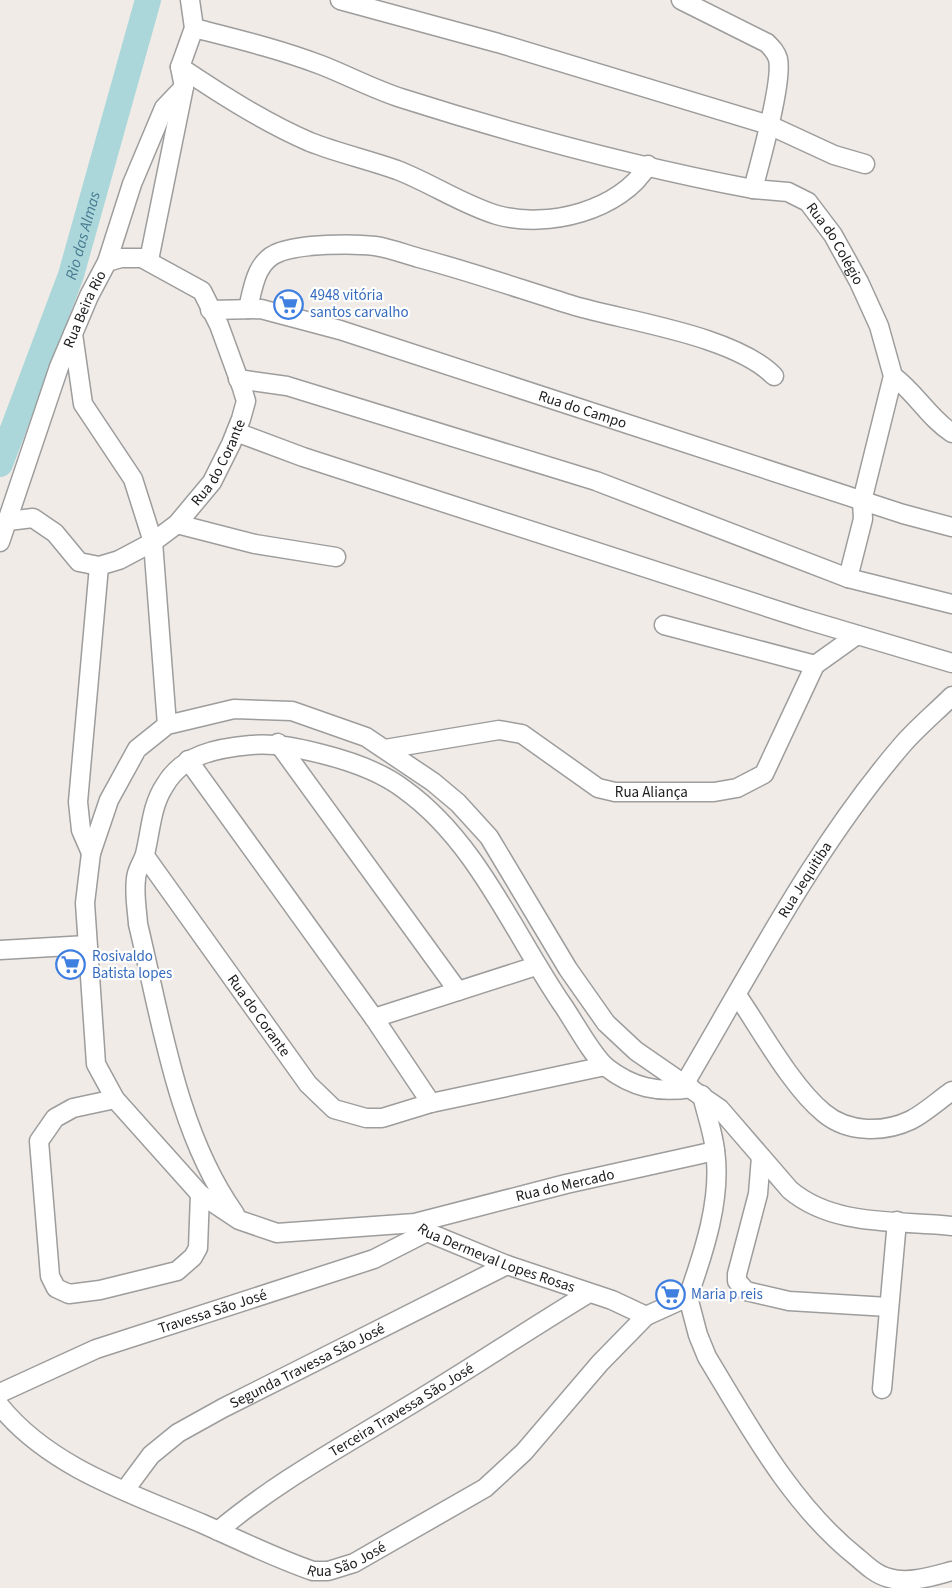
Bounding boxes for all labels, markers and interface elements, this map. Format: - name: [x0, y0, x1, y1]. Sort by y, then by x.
- water label: Rio das Almas: [60, 188, 106, 282]
- street label: Rua do Colégio: [801, 198, 869, 289]
- street label: Rua Beira Rio: [58, 267, 112, 351]
- place label: 4948 vitória santos carvalho: [310, 285, 409, 323]
- supermarket icon: 4948 vitória santos carvalho: [273, 288, 305, 320]
- street label: Rua do Campo: [536, 386, 629, 434]
- street label: Rua do Corante: [186, 416, 251, 511]
- street label: Rua Aliança: [615, 782, 688, 803]
- street label: Rua Jequitiba: [773, 838, 837, 922]
- place label: Rosivaldo Batista lopes: [92, 946, 172, 984]
- supermarket icon: Rosivaldo Batista lopes: [55, 949, 87, 981]
- street label: Rua do Corante: [222, 970, 295, 1061]
- street label: Rua do Mercado: [514, 1164, 617, 1207]
- street label: Rua Dermeval Lopes Rosas: [413, 1218, 578, 1298]
- supermarket icon: Maria p reis: [654, 1278, 686, 1310]
- street label: Travessa São José: [156, 1284, 270, 1339]
- place label: Maria p reis: [691, 1284, 763, 1305]
- street label: Segunda Travessa São José: [226, 1318, 388, 1414]
- street label: Terceira Travessa São José: [325, 1358, 478, 1462]
- street label: Rua São José: [304, 1537, 390, 1583]

